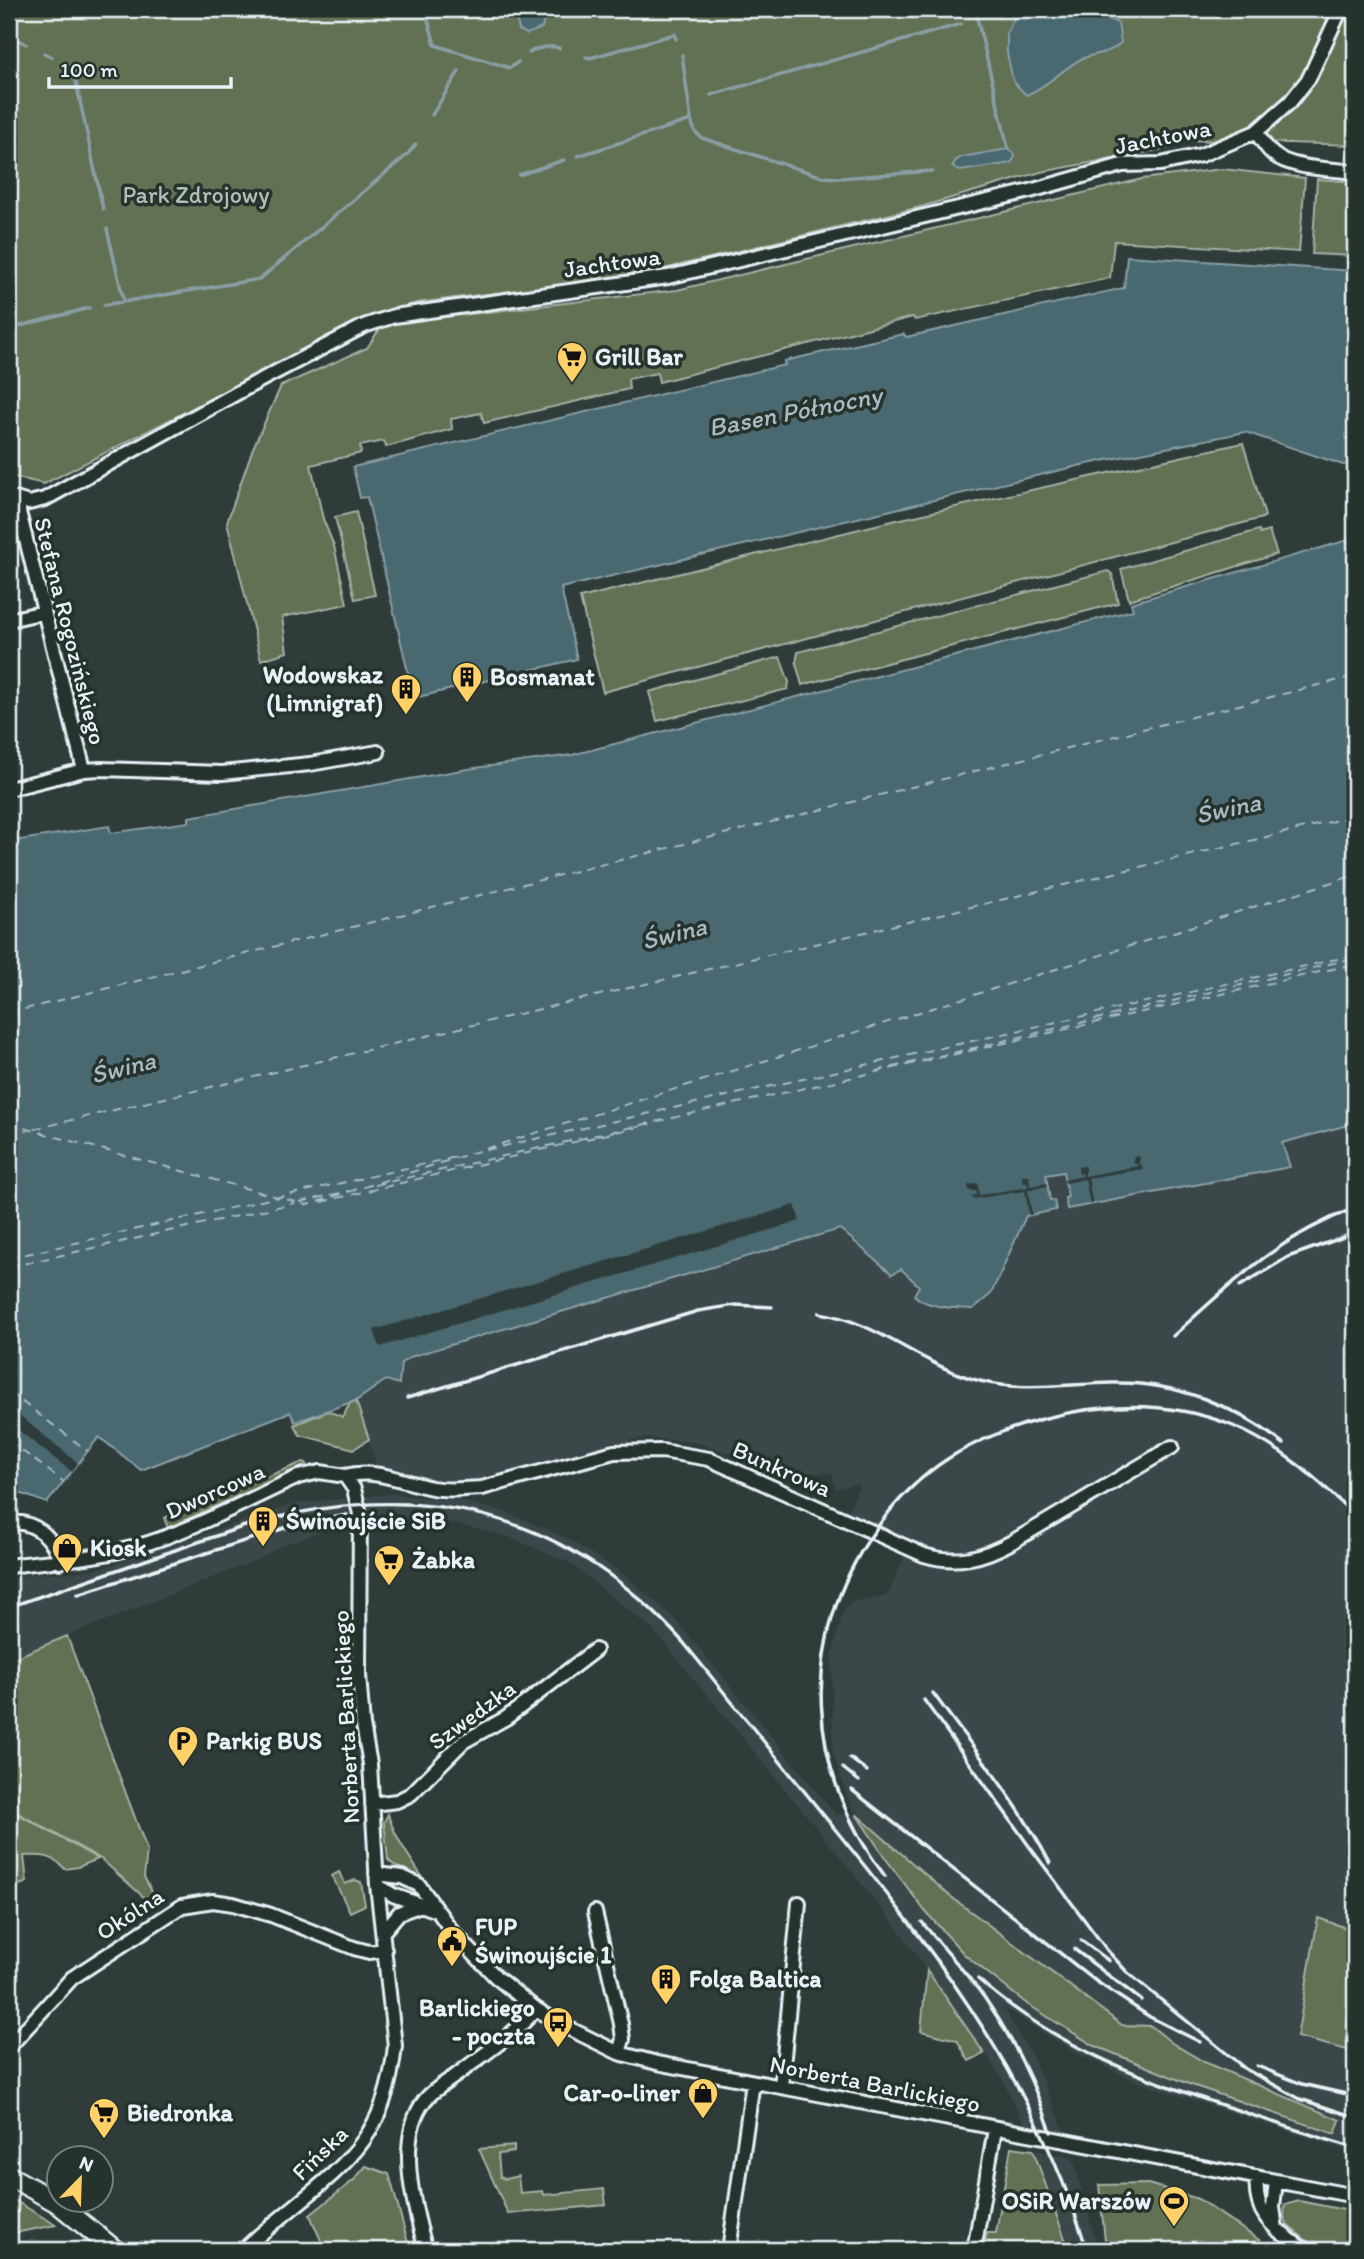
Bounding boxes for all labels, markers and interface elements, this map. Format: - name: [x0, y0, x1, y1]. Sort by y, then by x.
- scale bar: [49, 46, 231, 90]
- text: 100 m: [60, 57, 118, 82]
- street label: Jachtowa: [1112, 113, 1214, 160]
- park label: Park Zdrojowy: [123, 180, 269, 209]
- street label: Jachtowa: [562, 241, 663, 284]
- supermarket icon: Grill Bar: [555, 340, 589, 384]
- place label: Grill Bar: [595, 342, 683, 371]
- water label: Basen Północny: [706, 378, 887, 443]
- street label: Stefana Rogozińskiego: [28, 514, 113, 747]
- place label: Wodowskaz (Limnigraf): [263, 660, 384, 718]
- building icon: Bosmanat: [450, 660, 484, 704]
- place label: Bosmanat: [490, 662, 595, 691]
- building icon: Wodowskaz (Limnigraf): [389, 672, 423, 716]
- water label: Świna: [1193, 785, 1265, 830]
- water label: Świna: [638, 909, 711, 956]
- water label: Świna: [87, 1043, 160, 1090]
- street label: Bunkrowa: [728, 1434, 837, 1503]
- street label: Dworcowa: [161, 1456, 270, 1525]
- building icon: Świnoujście SiB: [246, 1504, 280, 1548]
- place label: Świnoujście SiB: [286, 1506, 446, 1536]
- shop icon: Kiosk: [50, 1531, 84, 1575]
- place label: Kiosk: [90, 1533, 147, 1562]
- supermarket icon: Żabka: [372, 1543, 406, 1587]
- place label: Żabka: [412, 1545, 475, 1574]
- street label: Norberta Barlickiego: [325, 1609, 366, 1825]
- street label: Szwedzka: [422, 1673, 521, 1756]
- parking icon: Parkig BUS: [166, 1724, 200, 1768]
- place label: Parkig BUS: [206, 1726, 322, 1756]
- street label: Okólna: [90, 1881, 169, 1946]
- place label: FUP Świnoujście 1: [475, 1912, 612, 1970]
- public building icon: FUP Świnoujście 1: [435, 1924, 469, 1968]
- building icon: Folga Baltica: [649, 1962, 683, 2006]
- place label: Folga Baltica: [689, 1964, 822, 1994]
- place label: Barlickiego - poczta: [419, 1993, 535, 2051]
- bus stop icon: Barlickiego - poczta: [541, 2005, 575, 2049]
- street label: Norberta Barlickiego: [767, 2049, 983, 2118]
- shop icon: Car-o-liner: [686, 2076, 720, 2120]
- place label: Car-o-liner: [564, 2078, 680, 2107]
- supermarket icon: Biedronka: [87, 2096, 121, 2140]
- place label: Biedronka: [127, 2098, 234, 2127]
- street label: Fińska: [286, 2119, 354, 2186]
- north arrow: [46, 2144, 116, 2214]
- text: N: [76, 2151, 97, 2177]
- sports icon: OSiR Warszów: [1157, 2184, 1191, 2228]
- place label: OSiR Warszów: [1001, 2186, 1152, 2215]

